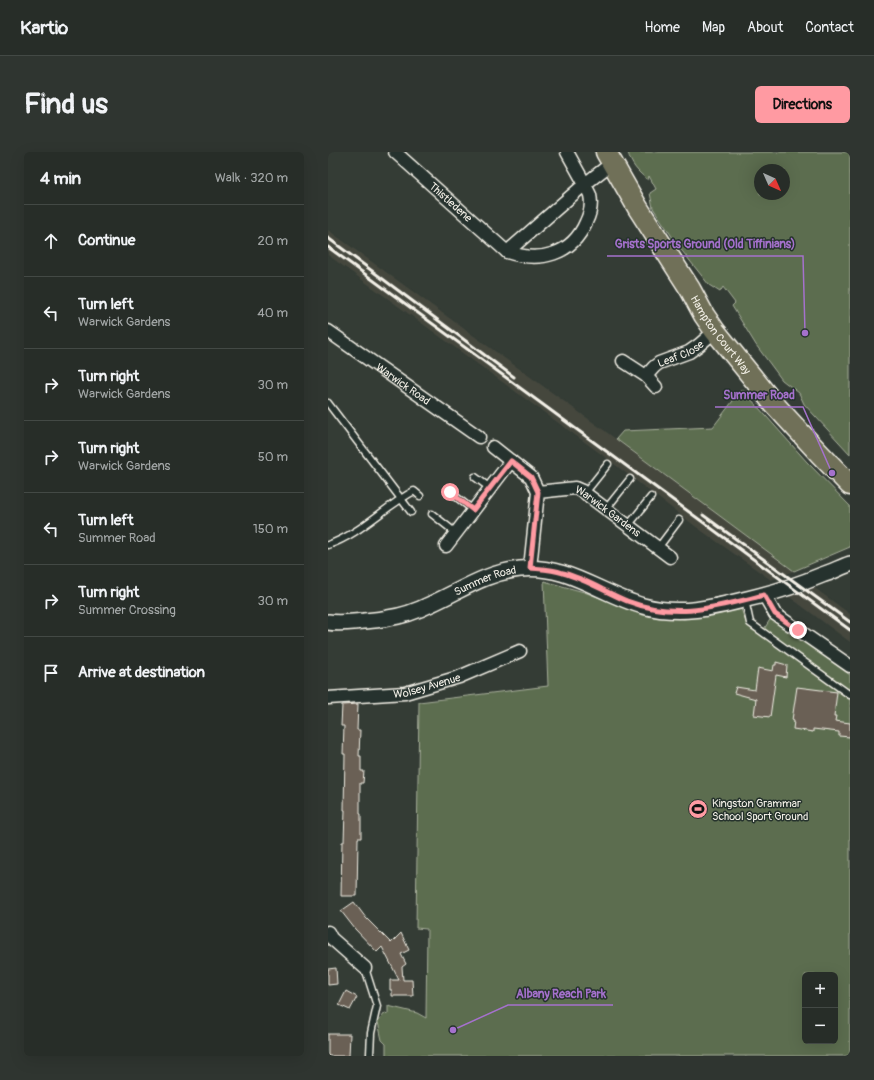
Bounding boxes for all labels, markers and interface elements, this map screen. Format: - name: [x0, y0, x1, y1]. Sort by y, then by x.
- text: Kartio: [20, 16, 68, 40]
- text: Home: [645, 19, 680, 36]
- text: Map: [702, 19, 725, 36]
- text: About: [747, 19, 783, 36]
- text: Contact: [805, 19, 854, 36]
- button: Directions: [755, 86, 850, 123]
- text: Find us: [24, 87, 108, 122]
- north arrow: [754, 164, 790, 200]
- text: 4 min: [40, 168, 81, 189]
- text: Walk · 320 m: [215, 170, 288, 186]
- street label: Thistledene: [426, 180, 475, 225]
- icon: ahead: [40, 230, 62, 252]
- text: Continue: [78, 231, 136, 250]
- callout: Grists Sports Ground (Old Tiffinians): [607, 232, 803, 256]
- text: 20 m: [257, 233, 288, 249]
- text: Grists Sports Ground (Old Tiffinians): [615, 237, 795, 252]
- street label: Hampton Court Way: [688, 293, 753, 377]
- text: Turn left: [78, 295, 134, 314]
- icon: left: [40, 302, 62, 324]
- text: 40 m: [257, 305, 288, 321]
- text: Warwick Gardens: [78, 314, 170, 330]
- street label: Leaf Close: [656, 337, 707, 370]
- street label: Warwick Road: [373, 361, 433, 408]
- text: Turn right: [78, 367, 139, 386]
- icon: right: [40, 374, 62, 396]
- text: 30 m: [258, 377, 288, 393]
- callout: Summer Road: [715, 383, 803, 407]
- text: Warwick Gardens: [78, 386, 170, 402]
- text: Summer Road: [723, 388, 795, 403]
- text: Turn right: [78, 439, 139, 458]
- icon: right: [40, 446, 62, 468]
- text: 50 m: [258, 449, 288, 465]
- text: Warwick Gardens: [78, 458, 170, 474]
- route start: [441, 483, 459, 501]
- street label: Warwick Gardens: [573, 483, 643, 540]
- text: Turn left: [78, 511, 134, 530]
- icon: left: [40, 518, 62, 540]
- text: 150 m: [253, 521, 288, 537]
- text: Summer Road: [78, 530, 156, 546]
- street label: Summer Road: [452, 564, 517, 599]
- text: Turn right: [78, 583, 139, 602]
- icon: right: [40, 590, 62, 612]
- text: 30 m: [258, 593, 288, 609]
- text: Summer Crossing: [78, 602, 176, 618]
- route end: [789, 621, 807, 639]
- icon: arrive: [40, 662, 62, 684]
- text: Arrive at destination: [78, 663, 205, 682]
- street label: Wolsey Avenue: [393, 671, 463, 701]
- place label: Kingston Grammar School Sport Ground: [712, 797, 808, 823]
- sports icon: Kingston Grammar School Sport Ground: [687, 798, 709, 820]
- map controls: [802, 972, 838, 1044]
- button: +: [802, 972, 838, 1008]
- callout: Albany Reach Park: [508, 981, 613, 1005]
- text: Albany Reach Park: [516, 987, 607, 1002]
- button: −: [802, 1008, 838, 1044]

